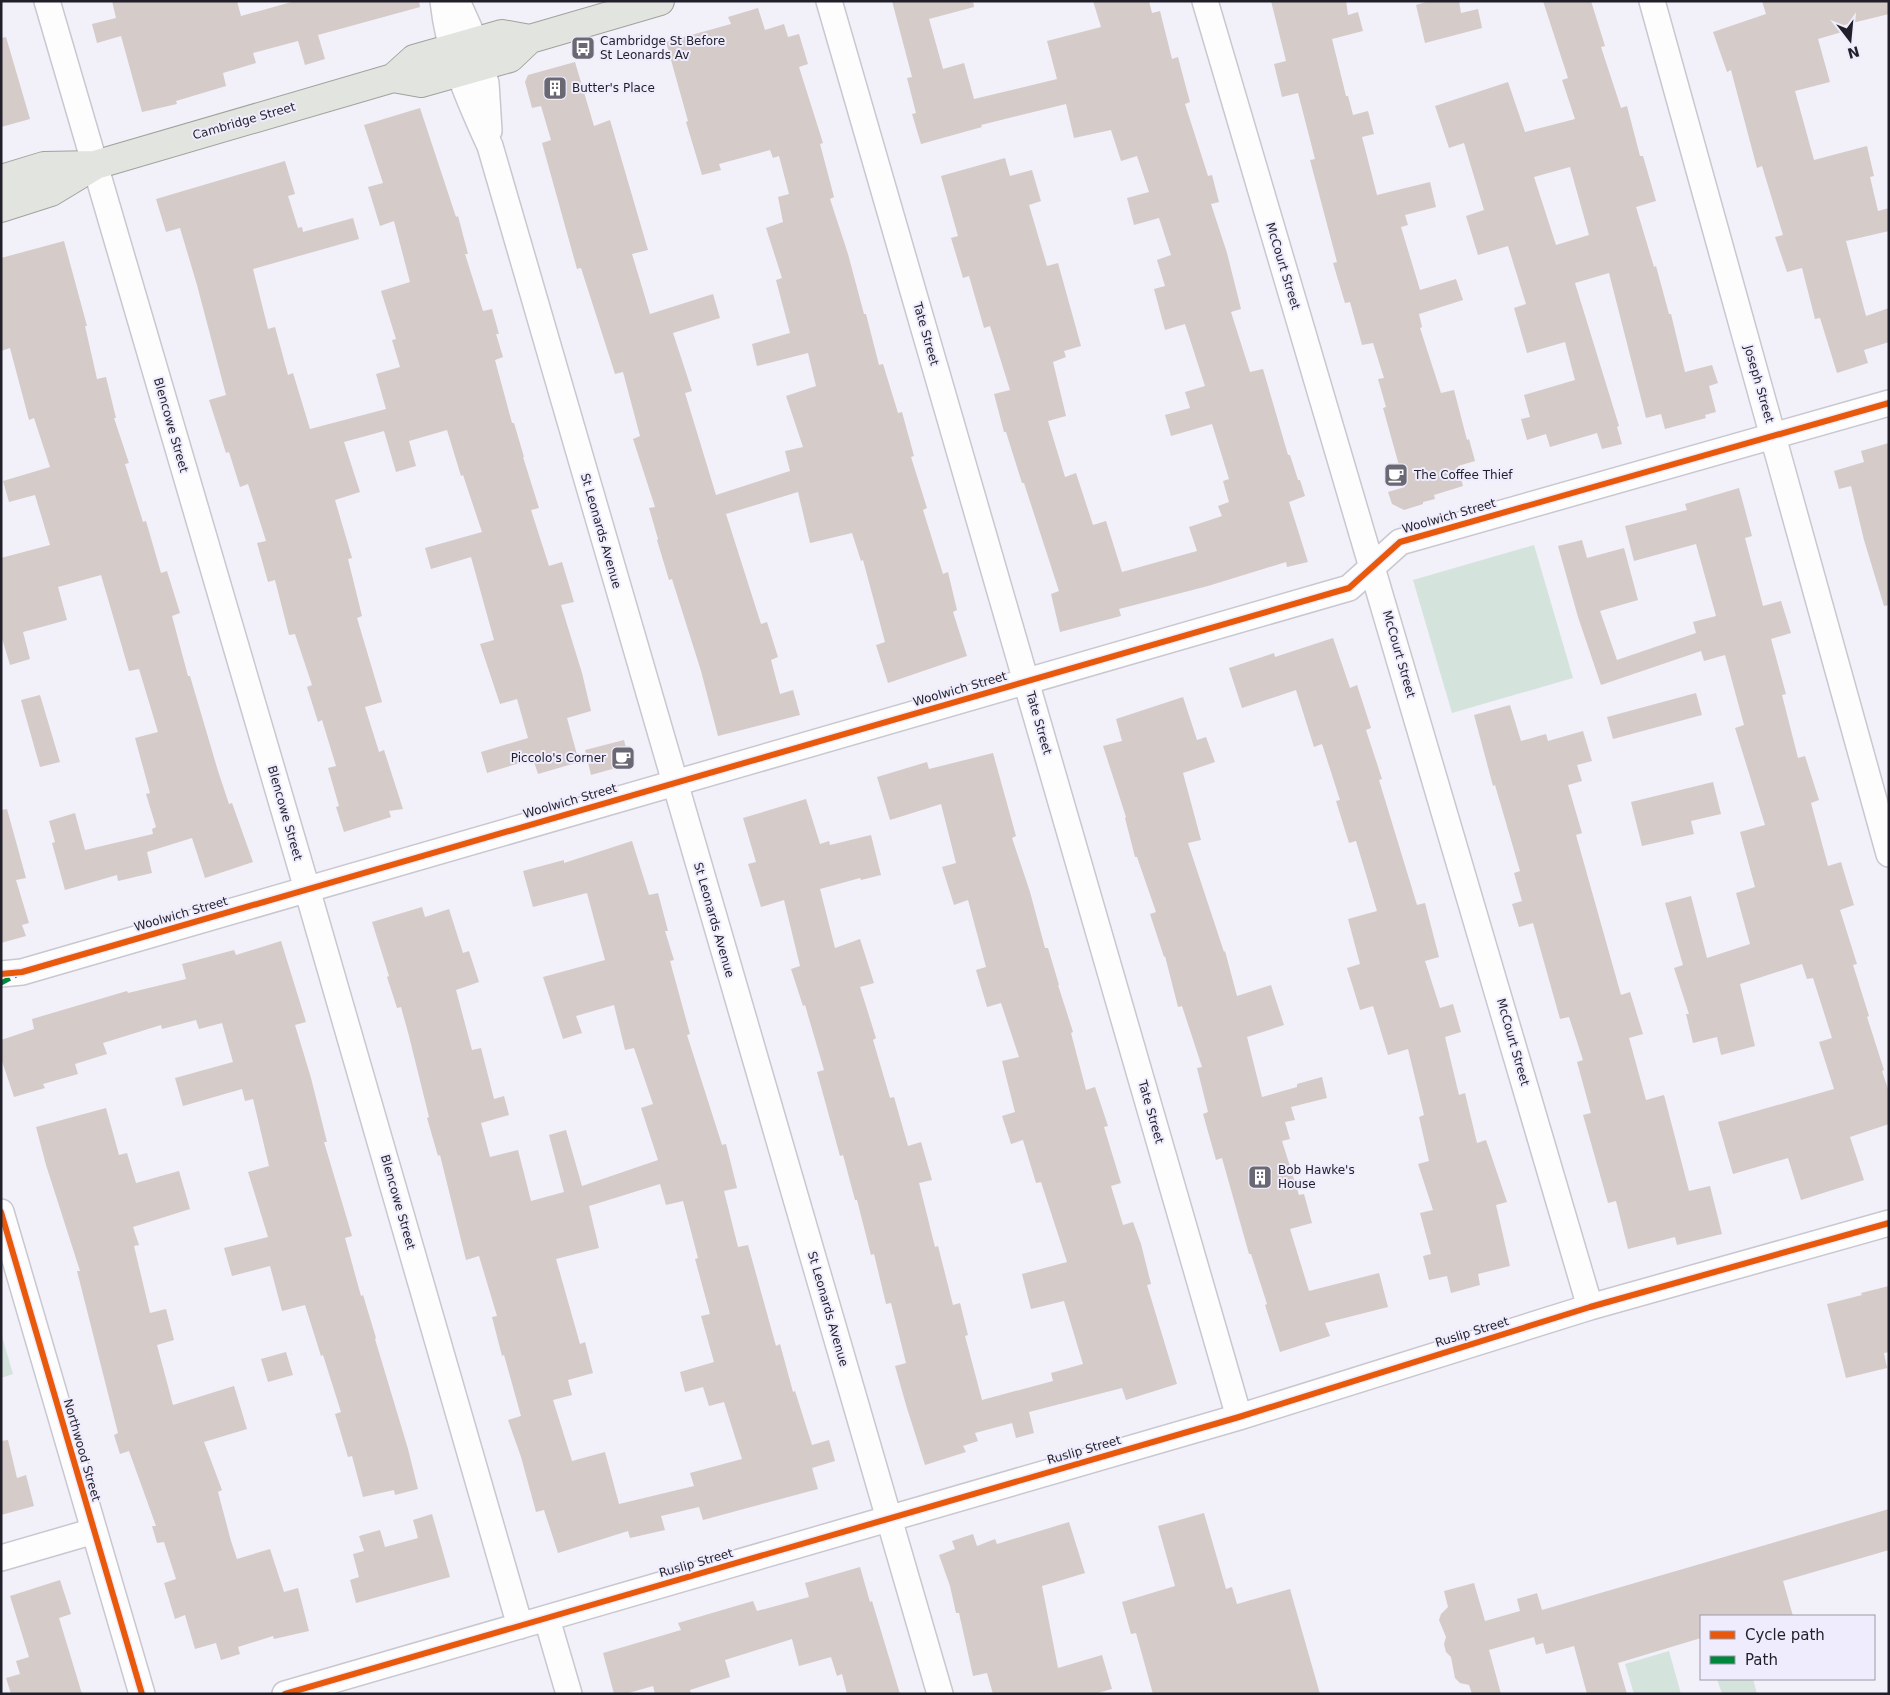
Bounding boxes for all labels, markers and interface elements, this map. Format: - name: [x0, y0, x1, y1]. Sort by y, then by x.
- north arrow: [1825, 15, 1875, 65]
- place label: Cambridge St Before St Leonards Av: [600, 34, 725, 62]
- bus stop icon: Cambridge St Before St Leonards Av: [570, 35, 596, 61]
- text: N: [1846, 43, 1861, 62]
- building icon: Butter's Place: [542, 75, 568, 101]
- place label: Butter's Place: [572, 81, 655, 95]
- street label: Cambridge Street: [191, 100, 297, 142]
- street label: McCourt Street: [1263, 221, 1303, 311]
- street label: Tate Street: [910, 300, 942, 367]
- street label: Joseph Street: [1741, 343, 1777, 425]
- street label: Blencowe Street: [151, 376, 191, 474]
- cafe icon: The Coffee Thief: [1383, 462, 1409, 488]
- place label: The Coffee Thief: [1413, 468, 1513, 482]
- street label: St Leonards Avenue: [578, 472, 624, 590]
- street label: Woolwich Street: [1401, 496, 1498, 536]
- street label: McCourt Street: [1380, 609, 1418, 700]
- street label: Woolwich Street: [912, 669, 1009, 709]
- street label: Tate Street: [1023, 689, 1055, 756]
- cafe icon: Piccolo's Corner: [610, 745, 636, 771]
- place label: Piccolo's Corner: [511, 751, 606, 765]
- street label: Blencowe Street: [265, 764, 305, 862]
- street label: Woolwich Street: [522, 781, 619, 821]
- street label: St Leonards Avenue: [691, 861, 737, 979]
- street label: Woolwich Street: [133, 894, 230, 934]
- street label: McCourt Street: [1494, 997, 1532, 1088]
- street label: Tate Street: [1135, 1078, 1167, 1145]
- street label: Blencowe Street: [378, 1153, 418, 1251]
- place label: Bob Hawke's House: [1278, 1163, 1355, 1191]
- building icon: Bob Hawke's House: [1247, 1164, 1273, 1190]
- street label: St Leonards Avenue: [805, 1250, 851, 1368]
- street label: Ruslip Street: [1434, 1314, 1511, 1350]
- street label: Northwood Street: [61, 1397, 103, 1503]
- street label: Ruslip Street: [1045, 1433, 1123, 1467]
- street label: Ruslip Street: [657, 1546, 735, 1580]
- legend: [1700, 1615, 1875, 1680]
- text: Cycle path: [1745, 1626, 1825, 1644]
- text: Path: [1745, 1651, 1778, 1669]

